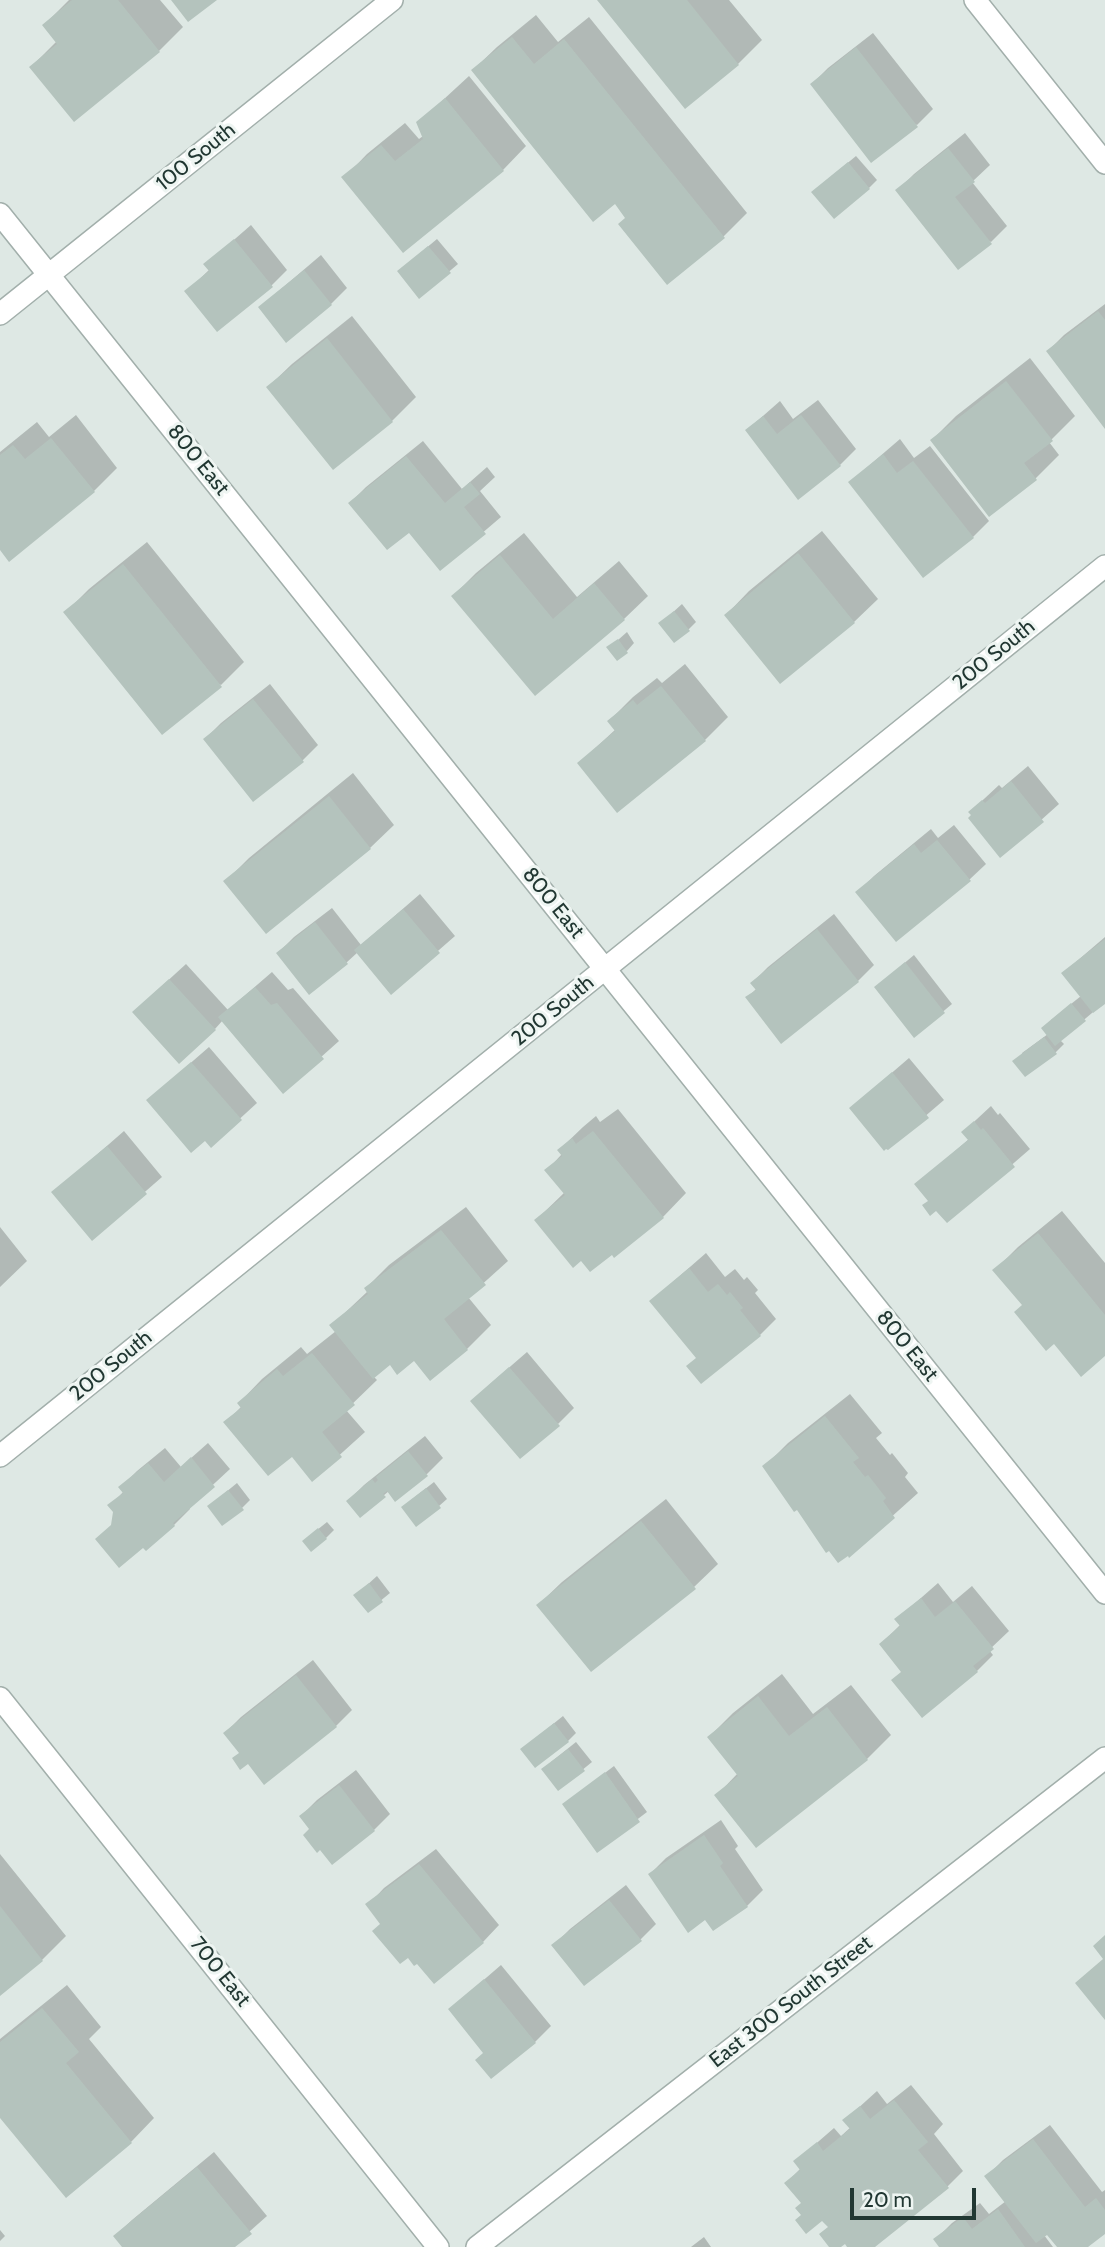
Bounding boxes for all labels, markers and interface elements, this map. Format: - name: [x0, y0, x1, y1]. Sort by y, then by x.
- street label: 100 South: [151, 118, 241, 196]
- street label: 800 East: [162, 419, 234, 501]
- street label: 200 South: [948, 614, 1040, 696]
- street label: 800 East: [517, 862, 589, 944]
- street label: 200 South: [507, 970, 599, 1052]
- street label: 800 East: [871, 1305, 943, 1387]
- street label: 200 South: [65, 1325, 157, 1407]
- street label: East 300 South Street: [705, 1931, 877, 2073]
- street label: 700 East: [184, 1932, 256, 2012]
- scale bar: [853, 2174, 979, 2218]
- text: 20 m: [863, 2187, 912, 2212]

